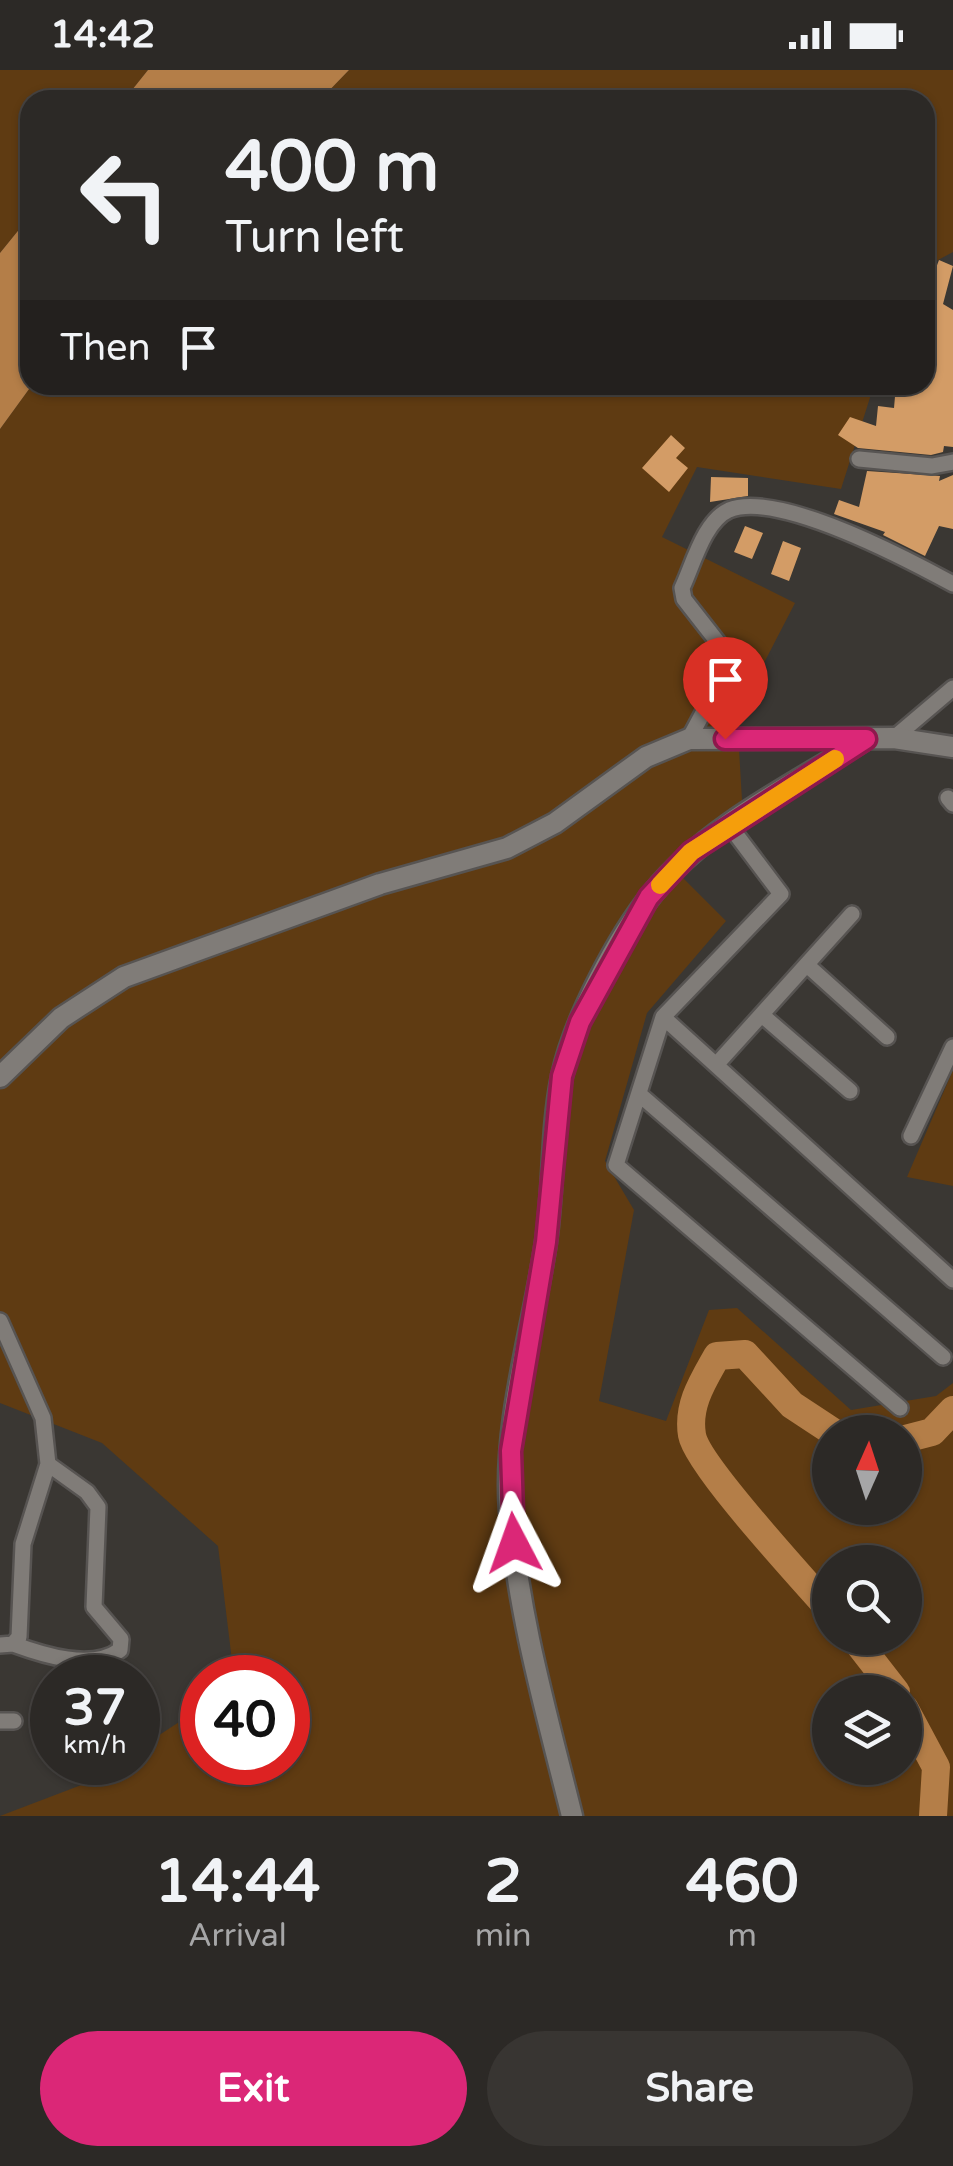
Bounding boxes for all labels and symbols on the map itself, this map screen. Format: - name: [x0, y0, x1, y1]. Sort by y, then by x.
- pin: [683, 637, 768, 740]
- north arrow: [812, 1415, 922, 1525]
- position arrow: [462, 1491, 566, 1595]
- speed limit sign: 40: [180, 1655, 310, 1785]

